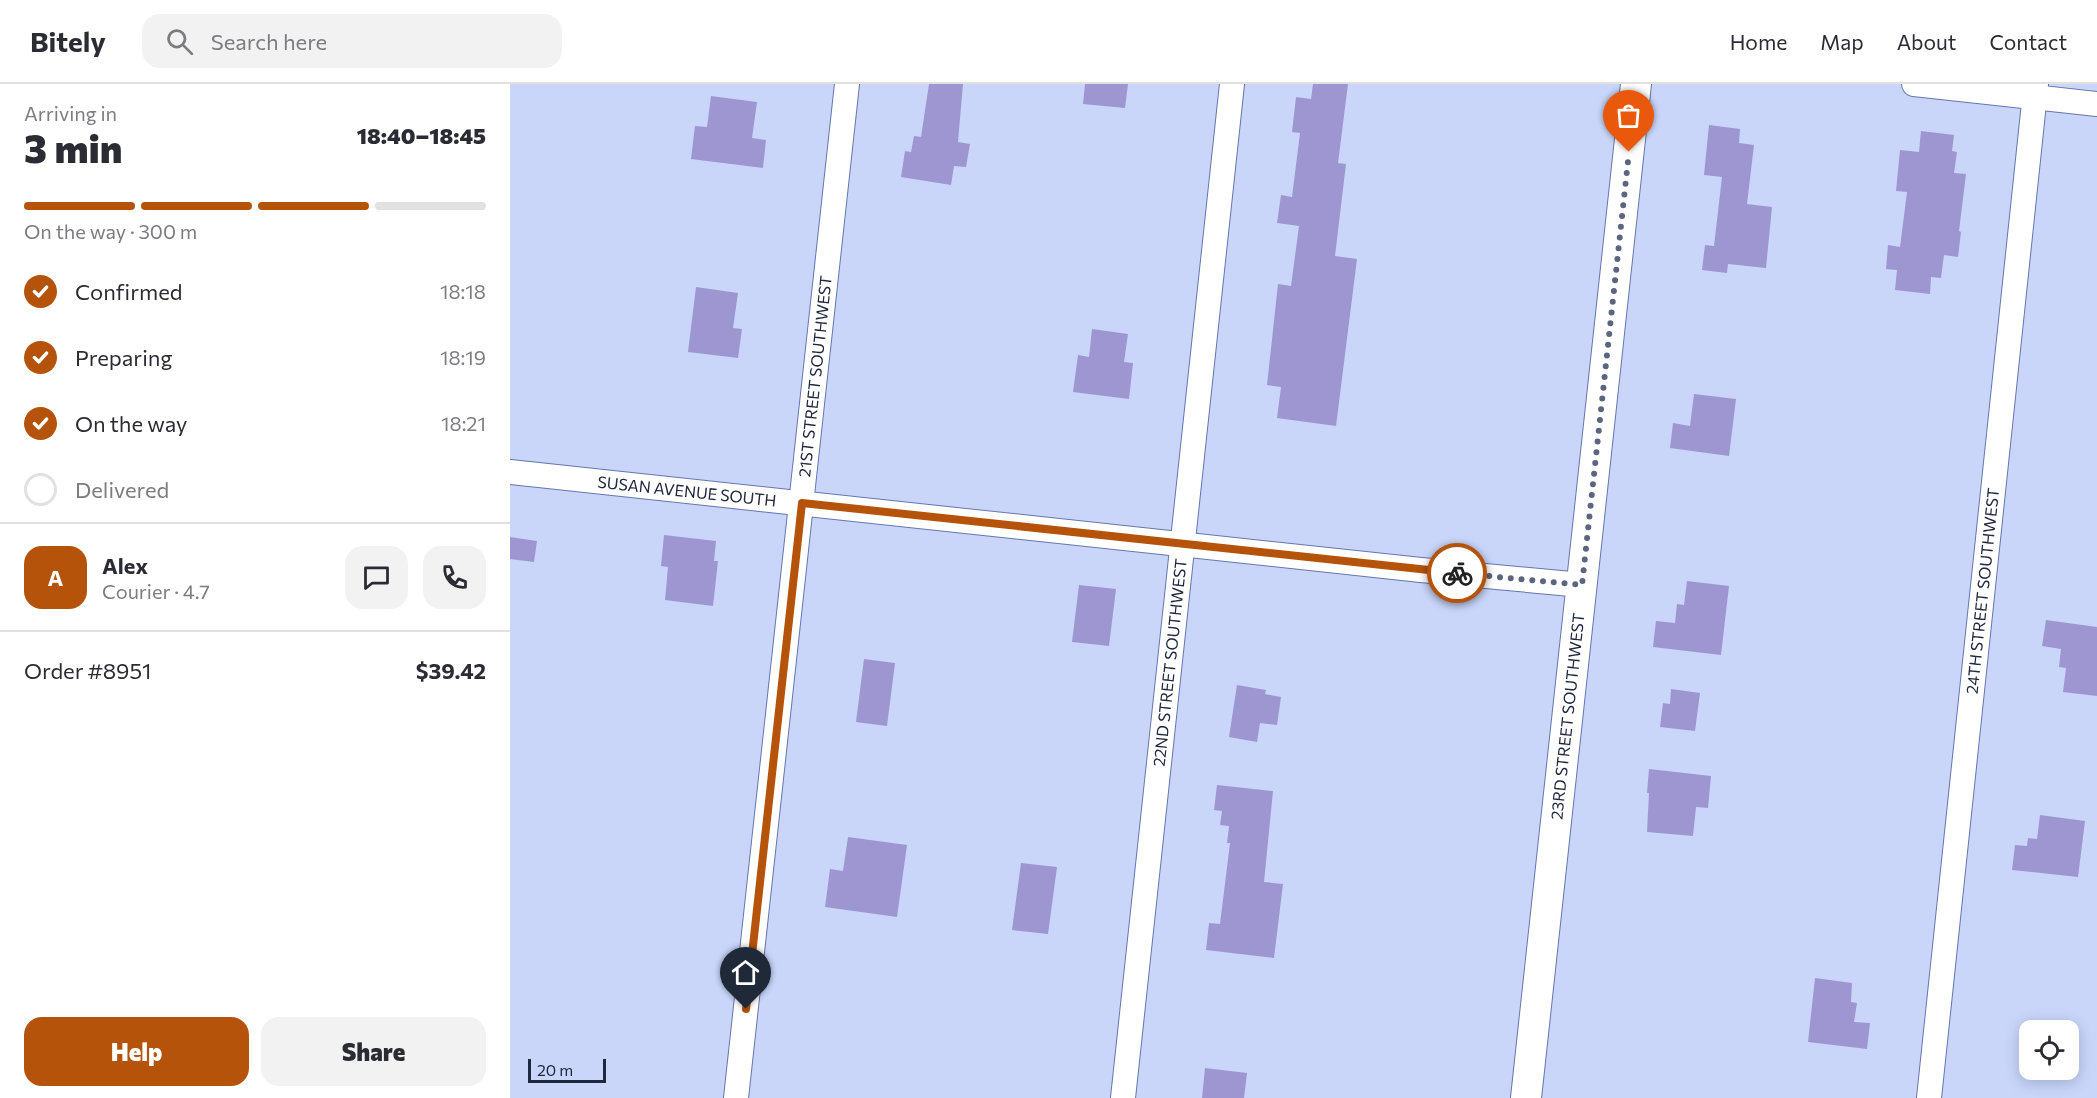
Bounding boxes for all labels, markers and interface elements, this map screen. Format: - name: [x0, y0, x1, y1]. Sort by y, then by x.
- search box: [142, 14, 562, 68]
- text: Bitely: [30, 24, 106, 58]
- icon: search: [163, 25, 196, 58]
- text: Search here: [211, 28, 327, 55]
- text: Home: [1730, 29, 1787, 54]
- text: Map: [1820, 29, 1864, 54]
- text: About: [1897, 29, 1956, 54]
- text: Contact: [1989, 29, 2067, 54]
- pin: [1603, 90, 1654, 152]
- icon: bag: [1612, 99, 1645, 132]
- text: Arriving in: [24, 101, 117, 125]
- text: 18:40–18:45: [357, 122, 486, 149]
- text: 3 min: [24, 123, 122, 171]
- text: On the way · 300 m: [24, 219, 197, 243]
- icon: check: [24, 275, 57, 308]
- street label: 21ST STREET SOUTHWEST: [794, 275, 835, 478]
- text: Confirmed: [75, 278, 182, 305]
- text: 18:18: [440, 279, 486, 303]
- icon: check: [24, 341, 57, 374]
- text: Preparing: [75, 344, 172, 371]
- text: 18:19: [440, 345, 486, 369]
- icon: check: [24, 407, 57, 440]
- text: On the way: [75, 410, 187, 437]
- text: 18:21: [441, 411, 486, 435]
- street label: SUSAN AVENUE SOUTH: [597, 471, 777, 510]
- text: Delivered: [75, 476, 169, 503]
- street label: 24TH STREET SOUTHWEST: [1962, 487, 2002, 695]
- courier: [1427, 543, 1487, 603]
- button: chat: [345, 546, 408, 609]
- button: phone: [423, 546, 486, 609]
- text: Alex: [102, 552, 148, 579]
- icon: bike: [1441, 557, 1474, 590]
- street label: 22ND STREET SOUTHWEST: [1149, 558, 1190, 767]
- text: A: [48, 564, 63, 591]
- text: Courier · 4.7: [102, 579, 210, 603]
- street label: 23RD STREET SOUTHWEST: [1546, 612, 1588, 821]
- text: Order #8951: [24, 657, 151, 684]
- text: $39.42: [416, 657, 486, 684]
- pin: [720, 947, 771, 1009]
- icon: home: [729, 956, 762, 989]
- button: Help: [24, 1017, 249, 1086]
- button: Share: [261, 1017, 486, 1086]
- map controls: [2019, 1020, 2079, 1080]
- button: locate: [2019, 1020, 2079, 1080]
- scale bar: [528, 1056, 606, 1084]
- text: 20 m: [537, 1060, 573, 1079]

